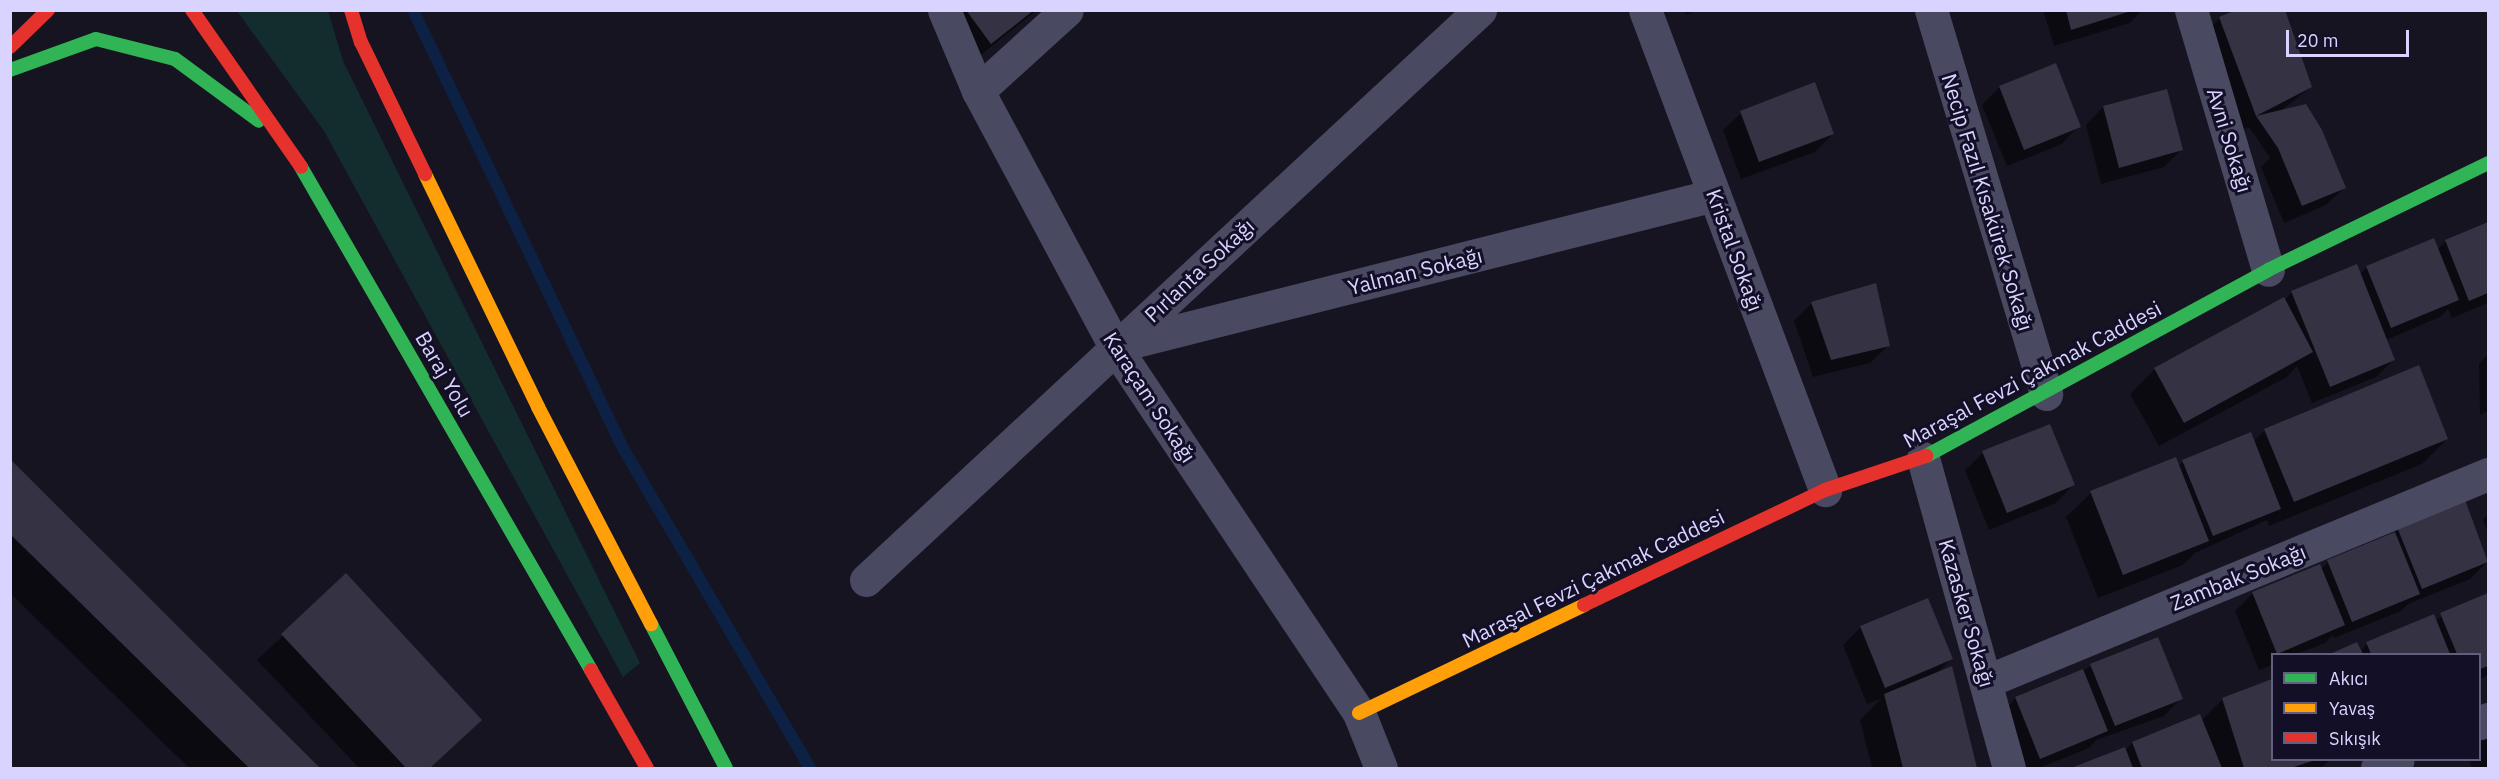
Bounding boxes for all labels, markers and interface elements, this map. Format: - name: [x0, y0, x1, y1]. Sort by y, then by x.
- scale bar: [2289, 18, 2412, 56]
- text: 20 m: [2297, 29, 2339, 52]
- street label: Necip Fazıl Kısakürek Sokağı: [1937, 70, 2039, 334]
- street label: Avni Sokağı: [2202, 85, 2258, 195]
- street label: Kristal Sokağı: [1701, 186, 1769, 314]
- street label: Pırlanta Sokağı: [1139, 213, 1259, 327]
- street label: Yalman Sokağı: [1345, 242, 1485, 300]
- street label: Maraşal Fevzi Çakmak Caddesi: [1899, 295, 2165, 453]
- street label: Baraj Yolu: [410, 327, 480, 421]
- street label: Karaçam Sokağı: [1098, 327, 1202, 467]
- street label: Maraşal Fevzi Çakmak Caddesi: [1458, 503, 1728, 653]
- street label: Kazasker Sokağı: [1934, 536, 2000, 690]
- street label: Zambak Sokağı: [2167, 538, 2309, 616]
- legend: [2271, 653, 2481, 761]
- text: Akıcı: [2329, 667, 2368, 690]
- text: Yavaş: [2329, 697, 2375, 720]
- text: Sıkışık: [2329, 727, 2381, 750]

